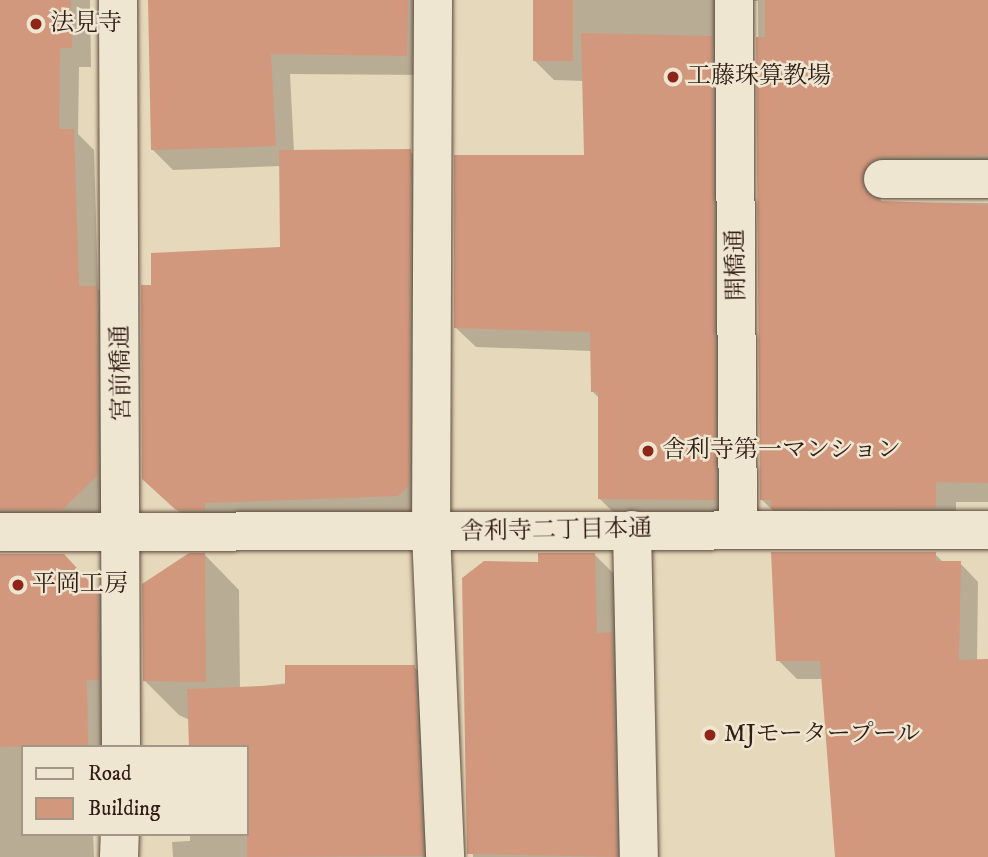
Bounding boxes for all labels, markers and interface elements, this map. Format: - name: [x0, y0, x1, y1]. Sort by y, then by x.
- place label: 法見寺: [50, 10, 122, 38]
- marker: 法見寺: [28, 16, 44, 32]
- place label: 工藤珠算教場: [687, 63, 831, 91]
- marker: 工藤珠算教場: [665, 69, 681, 85]
- street label: 開橋通: [722, 229, 752, 301]
- street label: 宮前橋通: [107, 325, 137, 421]
- place label: 舎利寺第一マンション: [662, 437, 902, 465]
- marker: 舎利寺第一マンション: [640, 443, 656, 459]
- street label: 舎利寺二丁目本通: [460, 515, 652, 547]
- place label: 平岡工房: [32, 571, 128, 599]
- marker: 平岡工房: [10, 577, 26, 593]
- place label: MJモータープール: [724, 721, 922, 749]
- marker: MJモータープール: [702, 727, 718, 743]
- legend: [21, 745, 248, 836]
- text: Road: [88, 761, 132, 787]
- text: Building: [88, 796, 160, 822]

